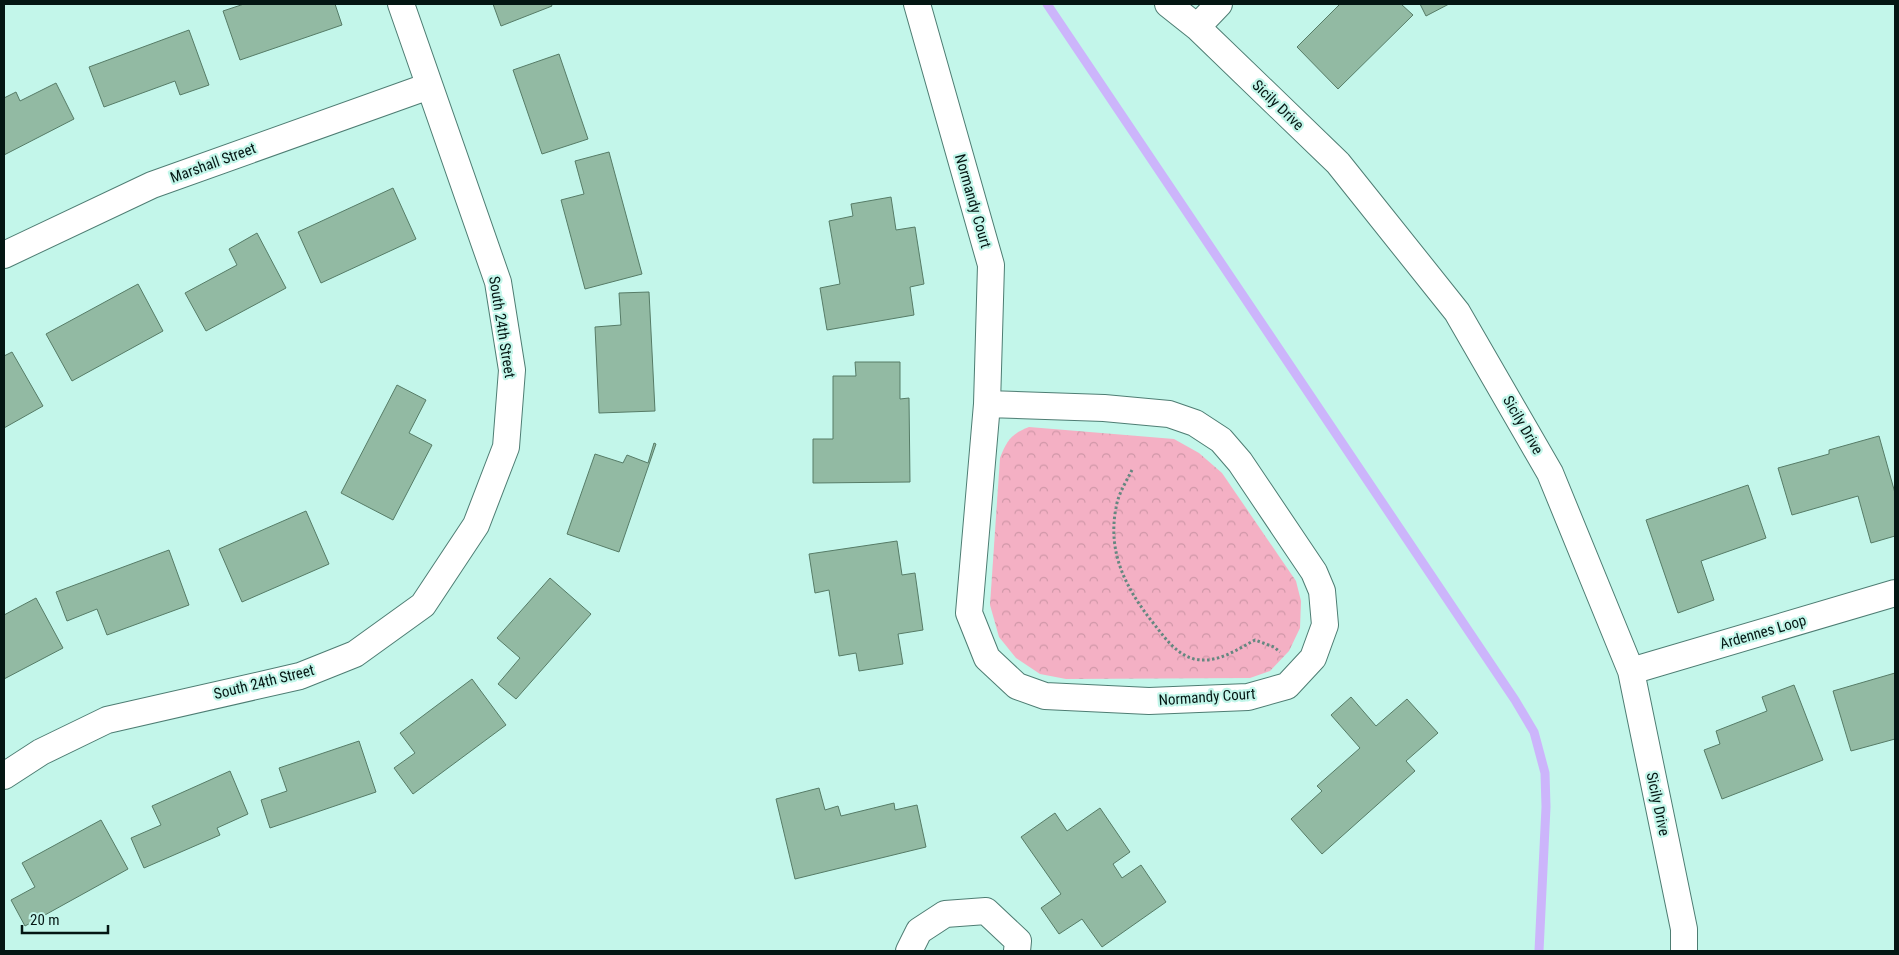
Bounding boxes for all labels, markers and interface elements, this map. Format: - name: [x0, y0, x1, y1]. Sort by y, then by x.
- street label: Sicily Drive: [1248, 76, 1308, 134]
- street label: Marshall Street: [168, 139, 258, 187]
- street label: Normandy Court: [951, 152, 995, 250]
- street label: South 24th Street: [485, 275, 519, 379]
- street label: Sicily Drive: [1499, 393, 1547, 457]
- street label: Ardennes Loop: [1718, 611, 1808, 653]
- street label: South 24th Street: [212, 661, 316, 703]
- street label: Normandy Court: [1158, 685, 1256, 709]
- street label: Sicily Drive: [1642, 771, 1674, 837]
- scale bar: [22, 902, 109, 934]
- text: 20 m: [30, 911, 60, 929]

